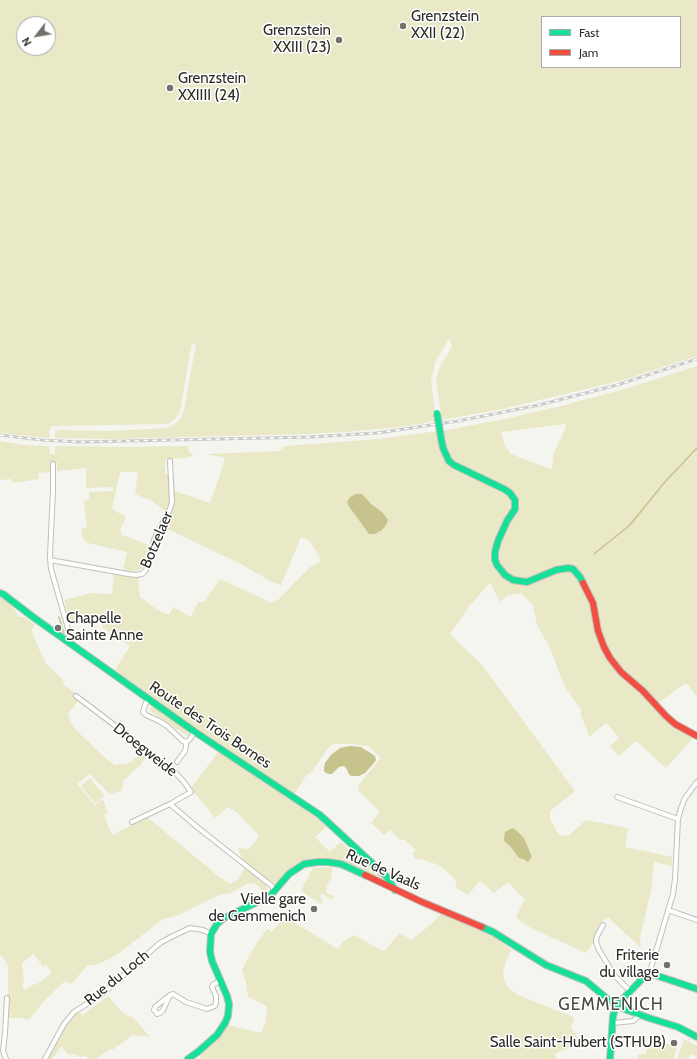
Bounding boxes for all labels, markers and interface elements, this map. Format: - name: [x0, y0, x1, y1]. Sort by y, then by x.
- place label: Grenzstein XXII (22): [411, 8, 479, 43]
- north arrow: [16, 16, 56, 56]
- legend: [541, 16, 681, 68]
- marker: Grenzstein XXII (22): [398, 21, 408, 31]
- place label: Grenzstein XXIII (23): [263, 22, 331, 57]
- text: Fast: [579, 25, 599, 40]
- text: N: [19, 35, 35, 49]
- marker: Grenzstein XXIII (23): [334, 35, 344, 45]
- text: Jam: [579, 45, 598, 60]
- place label: Grenzstein XXIIII (24): [178, 70, 246, 105]
- marker: Grenzstein XXIIII (24): [165, 83, 175, 93]
- street label: Botzelaer: [137, 509, 177, 571]
- place label: Chapelle Sainte Anne: [66, 610, 143, 645]
- marker: Chapelle Sainte Anne: [53, 623, 63, 633]
- street label: Route des Trois Bornes: [146, 678, 274, 772]
- street label: Droegweide: [109, 719, 181, 781]
- street label: Rue de Vaals: [343, 846, 423, 894]
- place label: Vielle gare de Gemmenich: [208, 891, 306, 926]
- marker: Vielle gare de Gemmenich: [309, 904, 319, 914]
- street label: Rue du Loch: [81, 946, 153, 1010]
- place label: Friterie du village: [599, 947, 659, 982]
- marker: Friterie du village: [662, 960, 672, 970]
- district label: GEMMENICH: [558, 995, 664, 1015]
- place label: Salle Saint-Hubert (STHUB): [490, 1034, 666, 1052]
- marker: Salle Saint-Hubert (STHUB): [669, 1038, 679, 1048]

